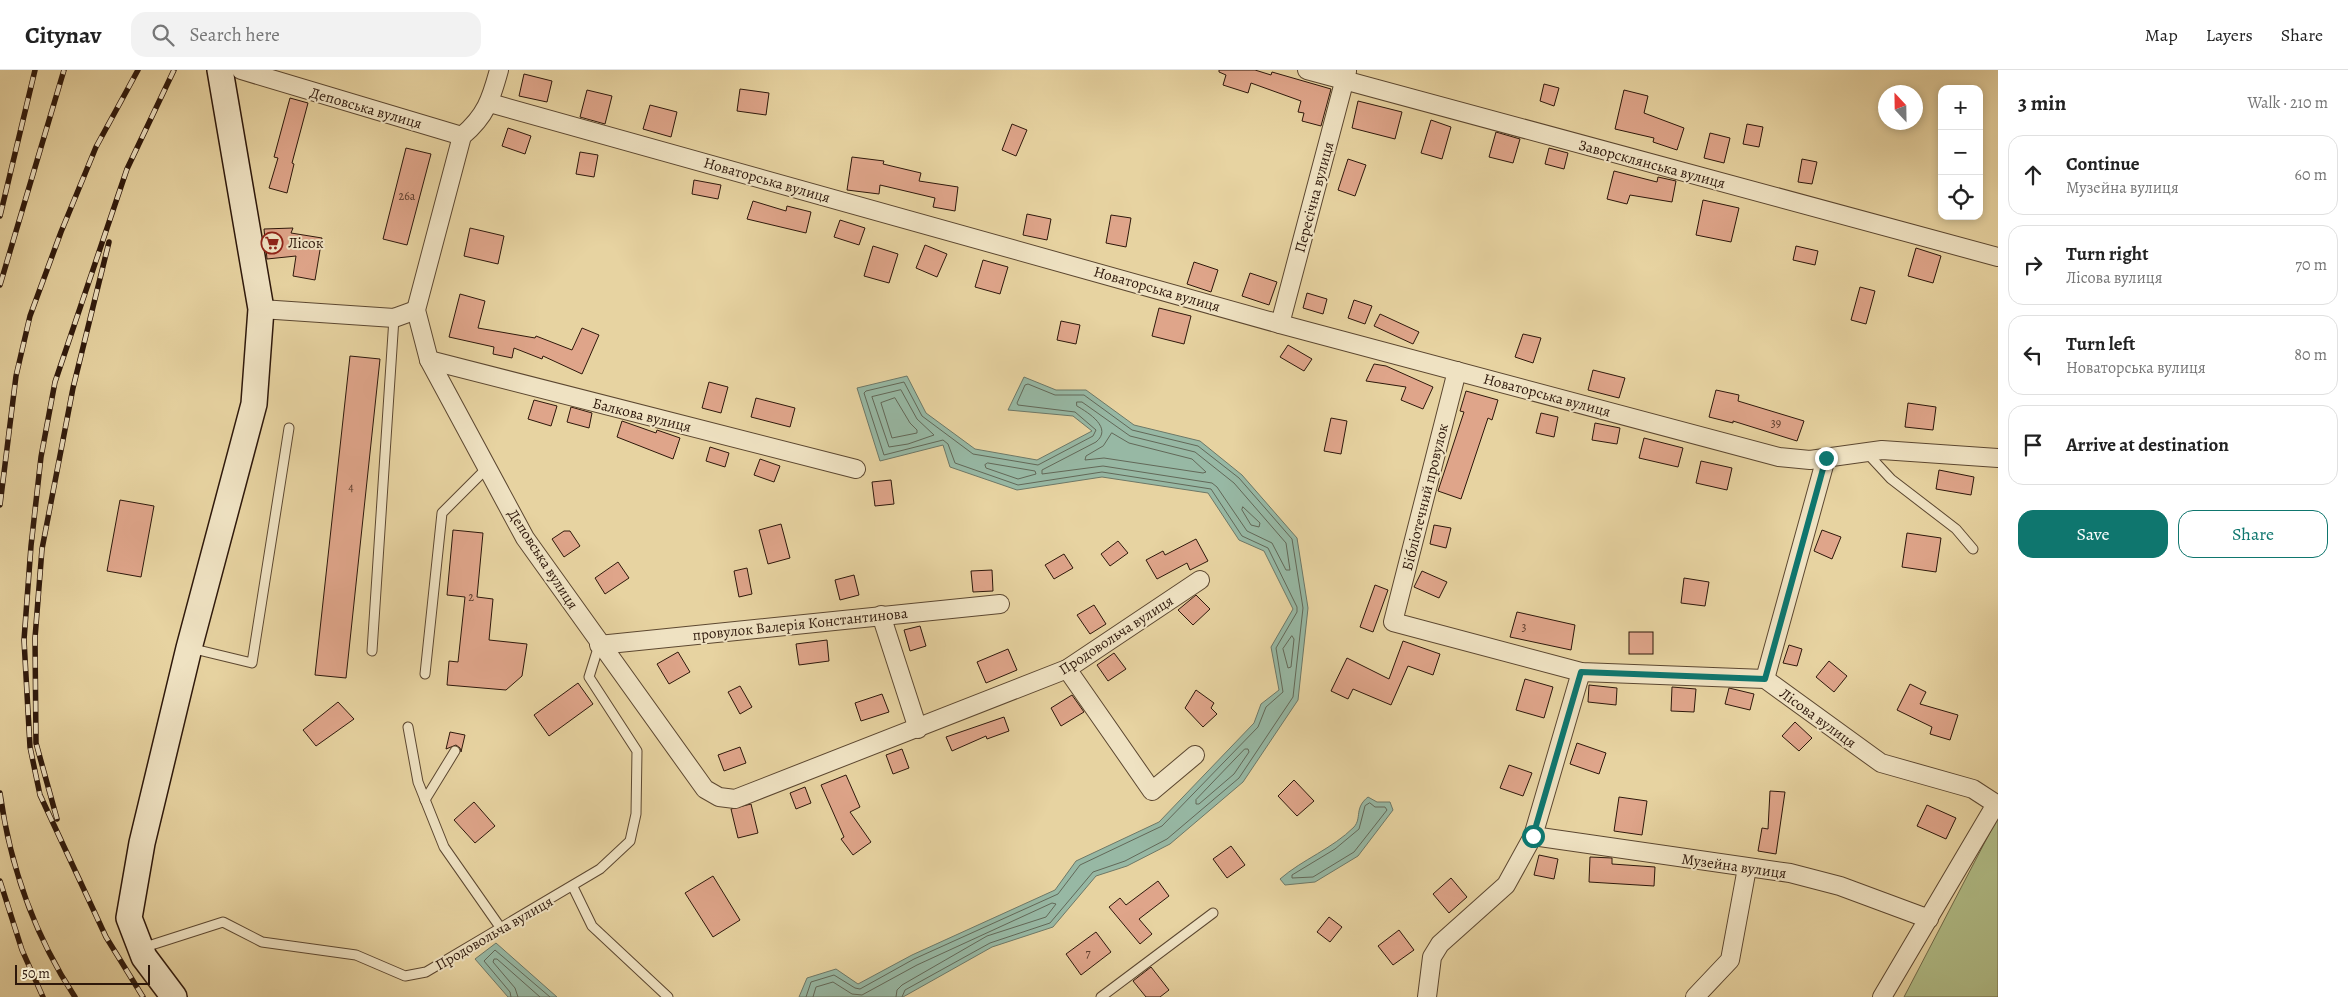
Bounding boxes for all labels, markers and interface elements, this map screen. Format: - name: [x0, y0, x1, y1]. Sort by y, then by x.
- search box: [131, 12, 481, 57]
- text: Citynav: [25, 19, 101, 51]
- icon: search: [149, 21, 177, 49]
- text: Search here: [189, 22, 280, 48]
- text: Map: [2145, 23, 2178, 47]
- text: Layers: [2206, 23, 2253, 47]
- text: Share: [2281, 23, 2323, 47]
- street label: Деповська вулиця: [308, 82, 424, 134]
- north arrow: [1878, 85, 1923, 130]
- map controls: [1938, 85, 1983, 220]
- button: +: [1938, 85, 1983, 130]
- text: 3 min: [2018, 89, 2066, 117]
- text: Walk · 210 m: [2247, 92, 2328, 114]
- button: −: [1938, 130, 1983, 175]
- street label: Заворсклянська вулиця: [1576, 135, 1728, 193]
- street label: Пересічна вулиця: [1290, 139, 1338, 255]
- text: Continue: [2066, 151, 2140, 177]
- street label: Новаторська вулиця: [701, 152, 833, 208]
- icon: ahead: [2019, 161, 2047, 189]
- text: 60 m: [2295, 164, 2327, 186]
- button: locate: [1938, 175, 1983, 220]
- text: Музейна вулиця: [2066, 177, 2179, 199]
- house number: 26а: [399, 188, 416, 204]
- supermarket icon: Лісок: [260, 231, 284, 255]
- place label: Лісок: [288, 233, 324, 253]
- text: Turn right: [2066, 241, 2148, 267]
- icon: right: [2019, 251, 2047, 279]
- text: 70 m: [2295, 254, 2327, 276]
- street label: Новаторська вулиця: [1091, 261, 1223, 317]
- text: Лісова вулиця: [2066, 267, 2163, 289]
- text: Turn left: [2066, 331, 2135, 357]
- icon: left: [2019, 341, 2047, 369]
- text: 80 m: [2294, 344, 2327, 366]
- text: Новаторська вулиця: [2066, 357, 2206, 379]
- street label: Новаторська вулиця: [1481, 368, 1613, 422]
- street label: Балкова вулиця: [591, 393, 693, 437]
- house number: 39: [1771, 415, 1781, 431]
- street label: Бібліотечний провулок: [1397, 421, 1453, 573]
- icon: arrive: [2019, 431, 2047, 459]
- text: Arrive at destination: [2066, 432, 2229, 458]
- route end: [1815, 447, 1838, 470]
- house number: 4: [348, 479, 354, 495]
- street label: Деповська вулиця: [503, 505, 583, 613]
- button: Save: [2018, 510, 2168, 558]
- button: Share: [2178, 510, 2328, 558]
- house number: 2: [468, 589, 474, 605]
- street label: Продовольча вулиця: [1055, 590, 1177, 680]
- street label: провулок Валерія Константинова: [691, 603, 909, 645]
- house number: 3: [1522, 619, 1527, 635]
- street label: Лісова вулиця: [1776, 683, 1860, 753]
- route start: [1522, 825, 1545, 848]
- street label: Музейна вулиця: [1680, 849, 1788, 883]
- street label: Продовольча вулиця: [432, 891, 556, 975]
- house number: 7: [1085, 945, 1091, 961]
- scale bar: [15, 962, 150, 985]
- text: 50 m: [22, 964, 50, 983]

